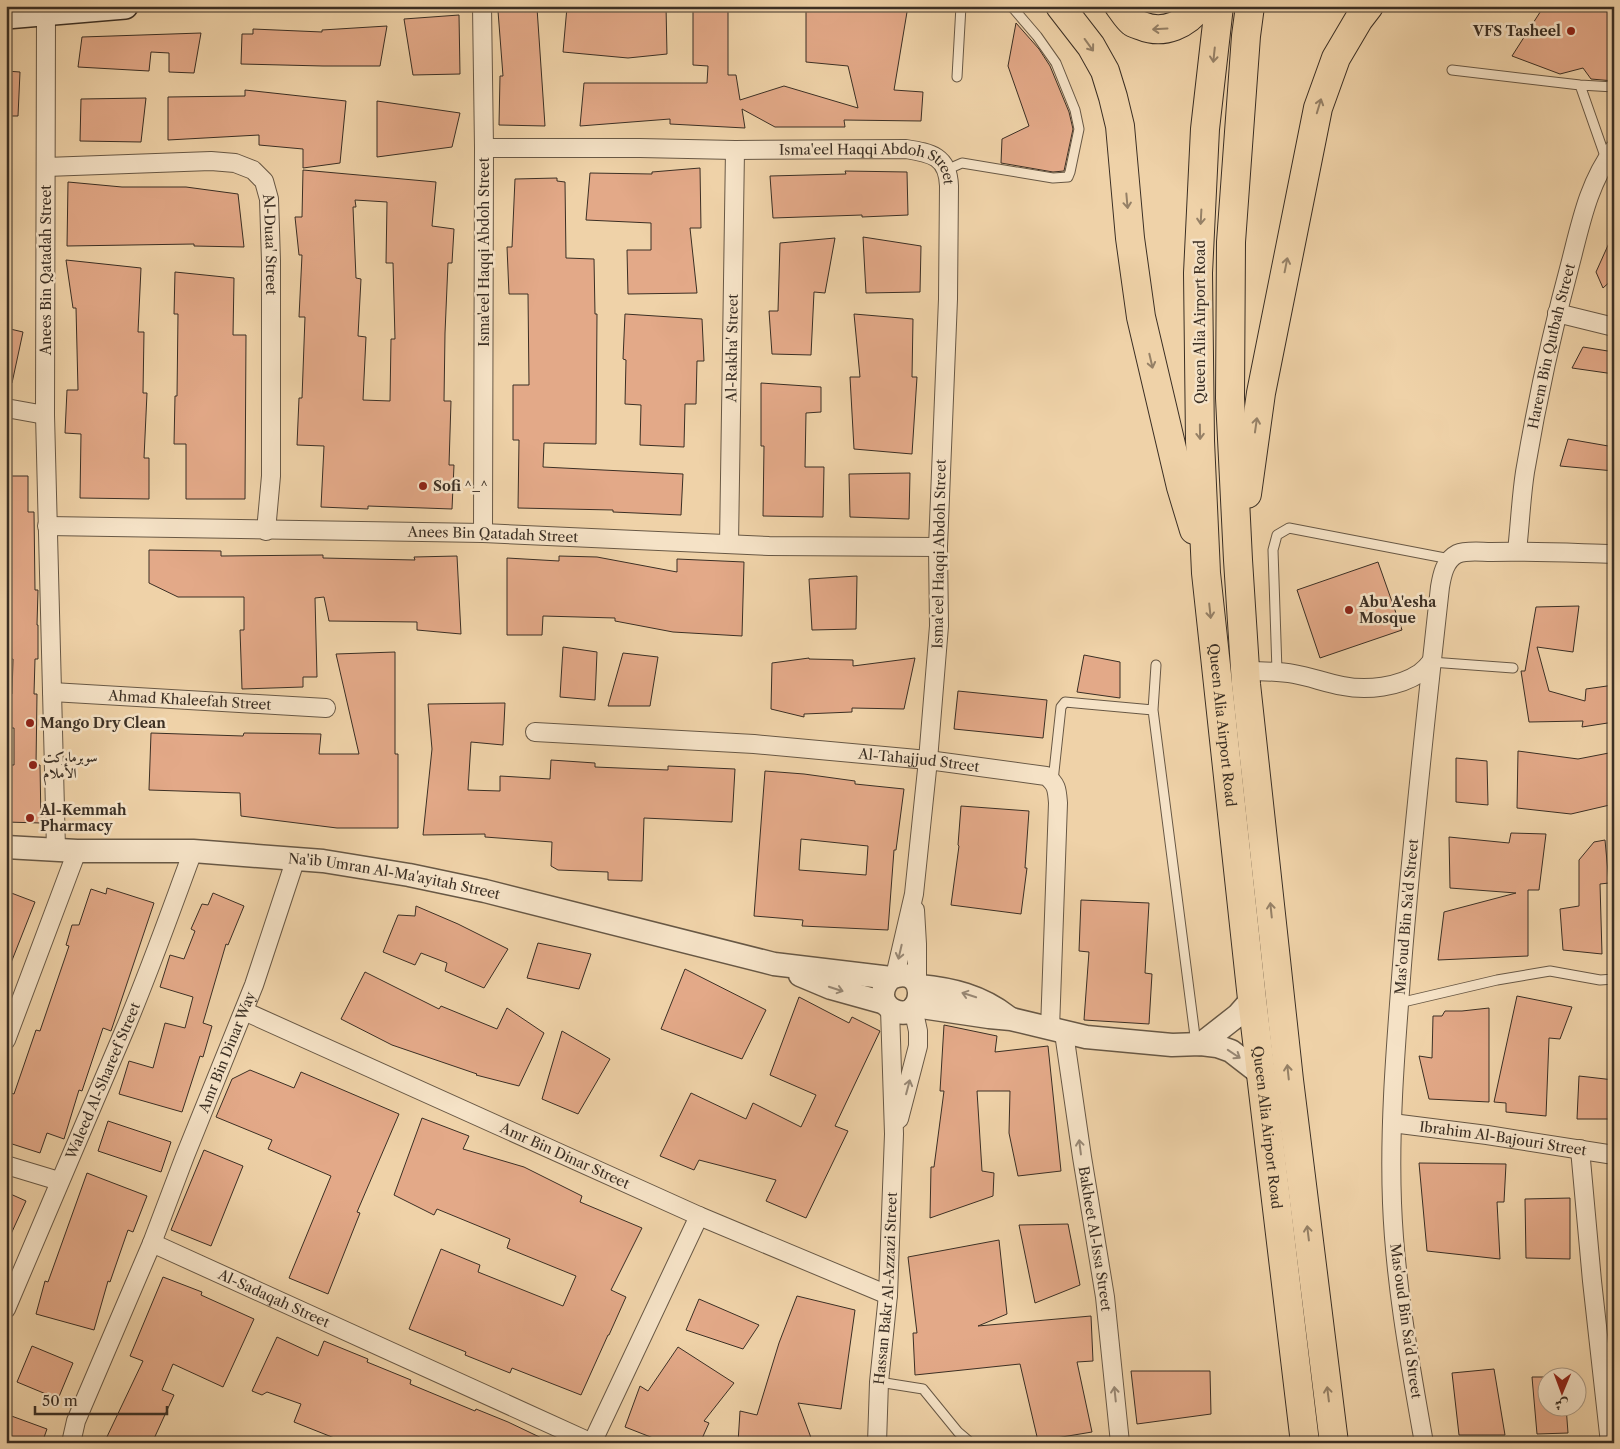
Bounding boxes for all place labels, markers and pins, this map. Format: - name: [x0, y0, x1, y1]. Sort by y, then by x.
- place label: VFS Tasheel: [1472, 22, 1561, 40]
- marker: VFS Tasheel: [1565, 25, 1577, 37]
- place label: Sofi ^_^: [433, 477, 488, 495]
- marker: Sofi ^_^: [417, 480, 429, 492]
- place label: Abu A'esha Mosque: [1358, 593, 1437, 627]
- marker: Abu A'esha Mosque: [1343, 604, 1355, 616]
- place label: Mango Dry Clean: [40, 714, 166, 732]
- marker: Mango Dry Clean: [24, 717, 36, 729]
- place label: سوبرماركت الأملام: [43, 748, 98, 786]
- marker: سوبرماركت الأملام: [27, 759, 39, 771]
- place label: Al-Kemmah Pharmacy: [39, 801, 127, 835]
- marker: Al-Kemmah Pharmacy: [24, 812, 36, 824]

